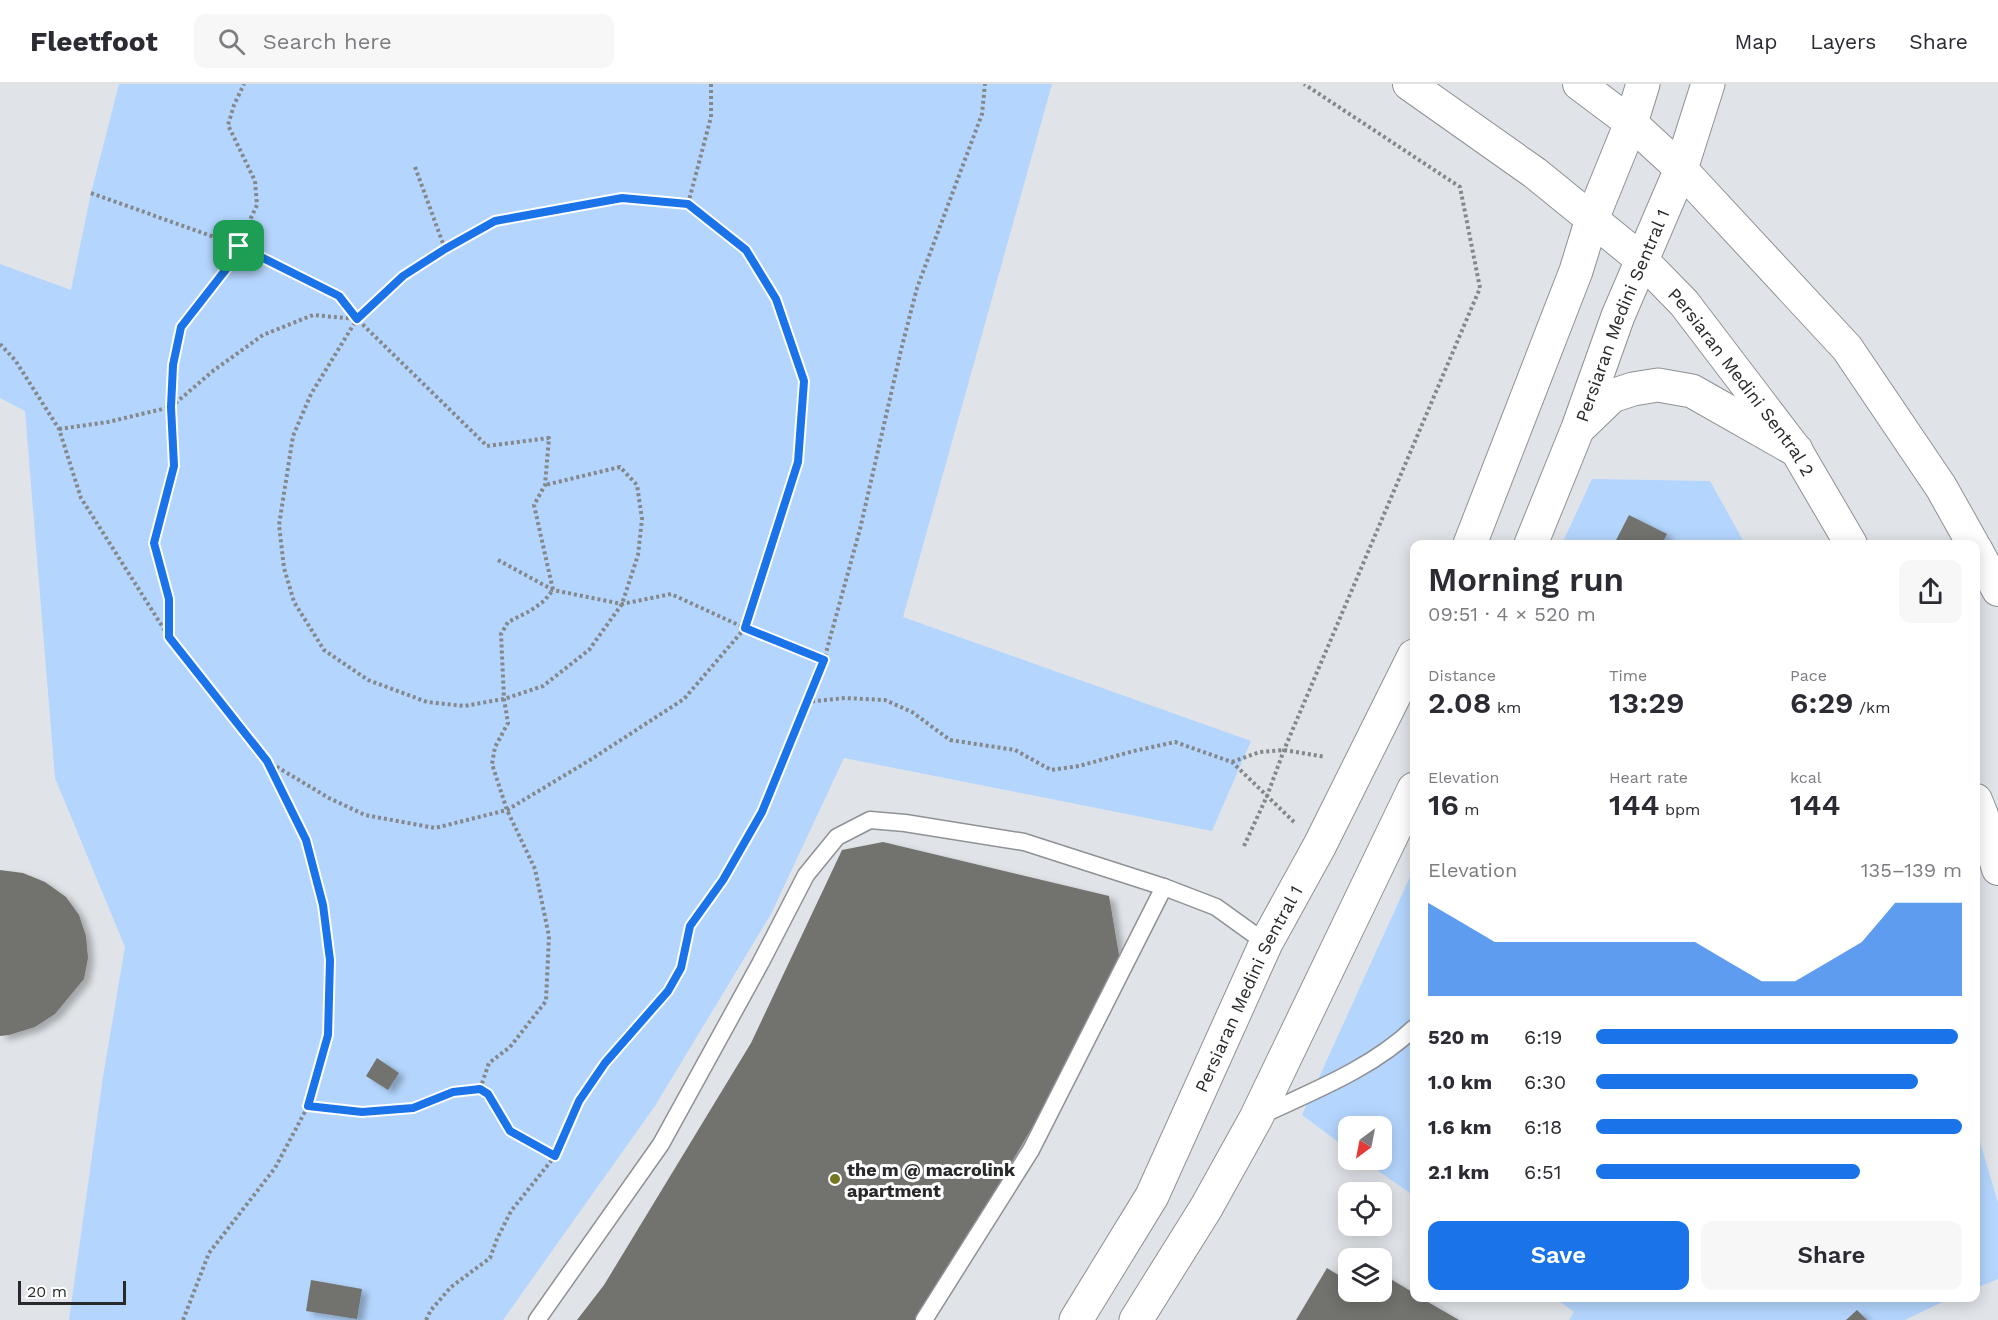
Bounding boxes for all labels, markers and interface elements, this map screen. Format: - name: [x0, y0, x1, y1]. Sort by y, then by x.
- search box: [194, 14, 614, 68]
- text: Fleetfoot: [30, 25, 158, 58]
- icon: search: [215, 25, 248, 58]
- text: Search here: [263, 29, 392, 54]
- text: Map: [1734, 29, 1777, 54]
- text: Layers: [1810, 29, 1876, 54]
- text: Share: [1909, 29, 1968, 54]
- street label: Persiaran Medini Sentral 1: [1571, 206, 1673, 424]
- pin: [213, 220, 264, 271]
- icon: arrive: [222, 229, 255, 262]
- street label: Persiaran Medini Sentral 2: [1664, 283, 1819, 480]
- text: Morning run: [1428, 560, 1624, 599]
- button: share: [1899, 560, 1962, 623]
- text: 09:51 · 4 × 520 m: [1428, 602, 1596, 626]
- text: Distance: [1428, 666, 1496, 685]
- text: Time: [1609, 666, 1647, 685]
- text: Pace: [1790, 666, 1827, 685]
- text: 2.08: [1428, 685, 1491, 720]
- text: 13:29: [1609, 685, 1684, 720]
- text: 6:29: [1790, 685, 1854, 720]
- text: km: [1491, 698, 1521, 717]
- text: /km: [1854, 698, 1890, 717]
- text: Elevation: [1428, 768, 1499, 787]
- text: Heart rate: [1609, 768, 1688, 787]
- text: kcal: [1790, 768, 1822, 787]
- text: 16: [1428, 787, 1459, 822]
- text: 144: [1609, 787, 1659, 822]
- text: 144: [1790, 787, 1840, 822]
- text: m: [1459, 800, 1480, 819]
- text: bpm: [1659, 800, 1700, 819]
- text: Elevation: [1428, 858, 1517, 882]
- text: 135–139 m: [1861, 858, 1962, 882]
- street label: Persiaran Medini Sentral 1: [1190, 882, 1306, 1095]
- text: 520 m: [1428, 1025, 1489, 1049]
- text: 6:19: [1524, 1025, 1562, 1049]
- text: 1.0 km: [1428, 1070, 1492, 1094]
- text: 6:30: [1524, 1070, 1566, 1094]
- text: 1.6 km: [1428, 1115, 1492, 1139]
- text: 6:18: [1524, 1115, 1562, 1139]
- north arrow: [1338, 1116, 1392, 1170]
- map controls: [1338, 1116, 1392, 1302]
- place label: the m @ macrolink apartment: [847, 1159, 1016, 1201]
- text: 2.1 km: [1428, 1160, 1489, 1184]
- text: 6:51: [1524, 1160, 1562, 1184]
- marker: the m @ macrolink apartment: [828, 1172, 842, 1186]
- button: locate: [1338, 1182, 1392, 1236]
- button: Save: [1428, 1221, 1689, 1290]
- button: Share: [1701, 1221, 1962, 1290]
- button: layers: [1338, 1248, 1392, 1302]
- scale bar: [18, 1278, 126, 1306]
- text: 20 m: [27, 1282, 67, 1301]

